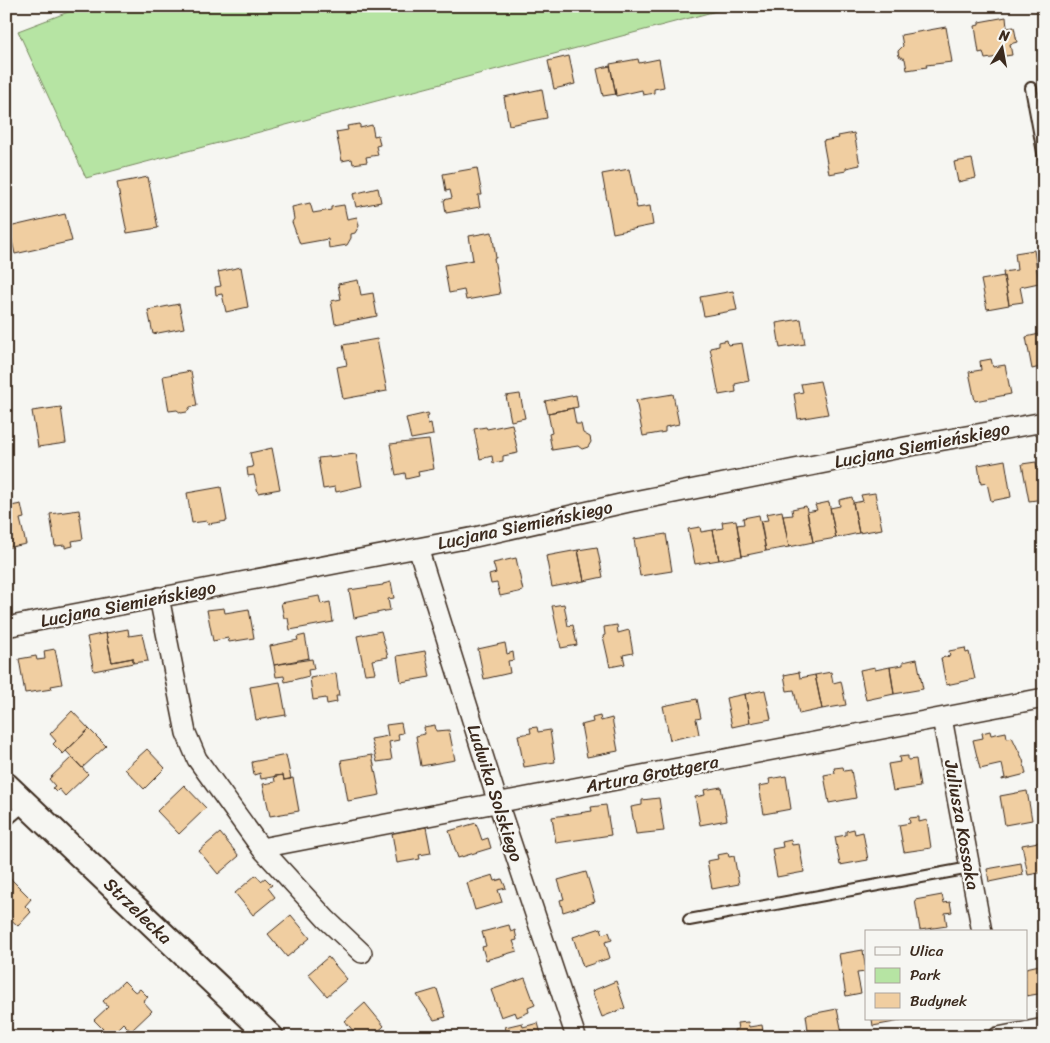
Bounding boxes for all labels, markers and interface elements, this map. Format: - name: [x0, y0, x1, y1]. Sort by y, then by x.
- north arrow: [978, 22, 1028, 72]
- text: N: [996, 22, 1012, 49]
- street label: Lucjana Siemieńskiego: [831, 412, 1013, 478]
- street label: Lucjana Siemieńskiego: [434, 491, 616, 559]
- street label: Lucjana Siemieńskiego: [37, 571, 219, 637]
- street label: Ludwika Solskiego: [458, 720, 532, 866]
- street label: Artura Grottgera: [582, 745, 722, 803]
- street label: Juliusza Kossaka: [935, 756, 989, 893]
- street label: Strzelecka: [96, 870, 180, 952]
- legend: [865, 930, 1028, 1020]
- text: Ulica: [910, 938, 944, 964]
- text: Park: [910, 962, 941, 988]
- text: Budynek: [910, 988, 968, 1014]

